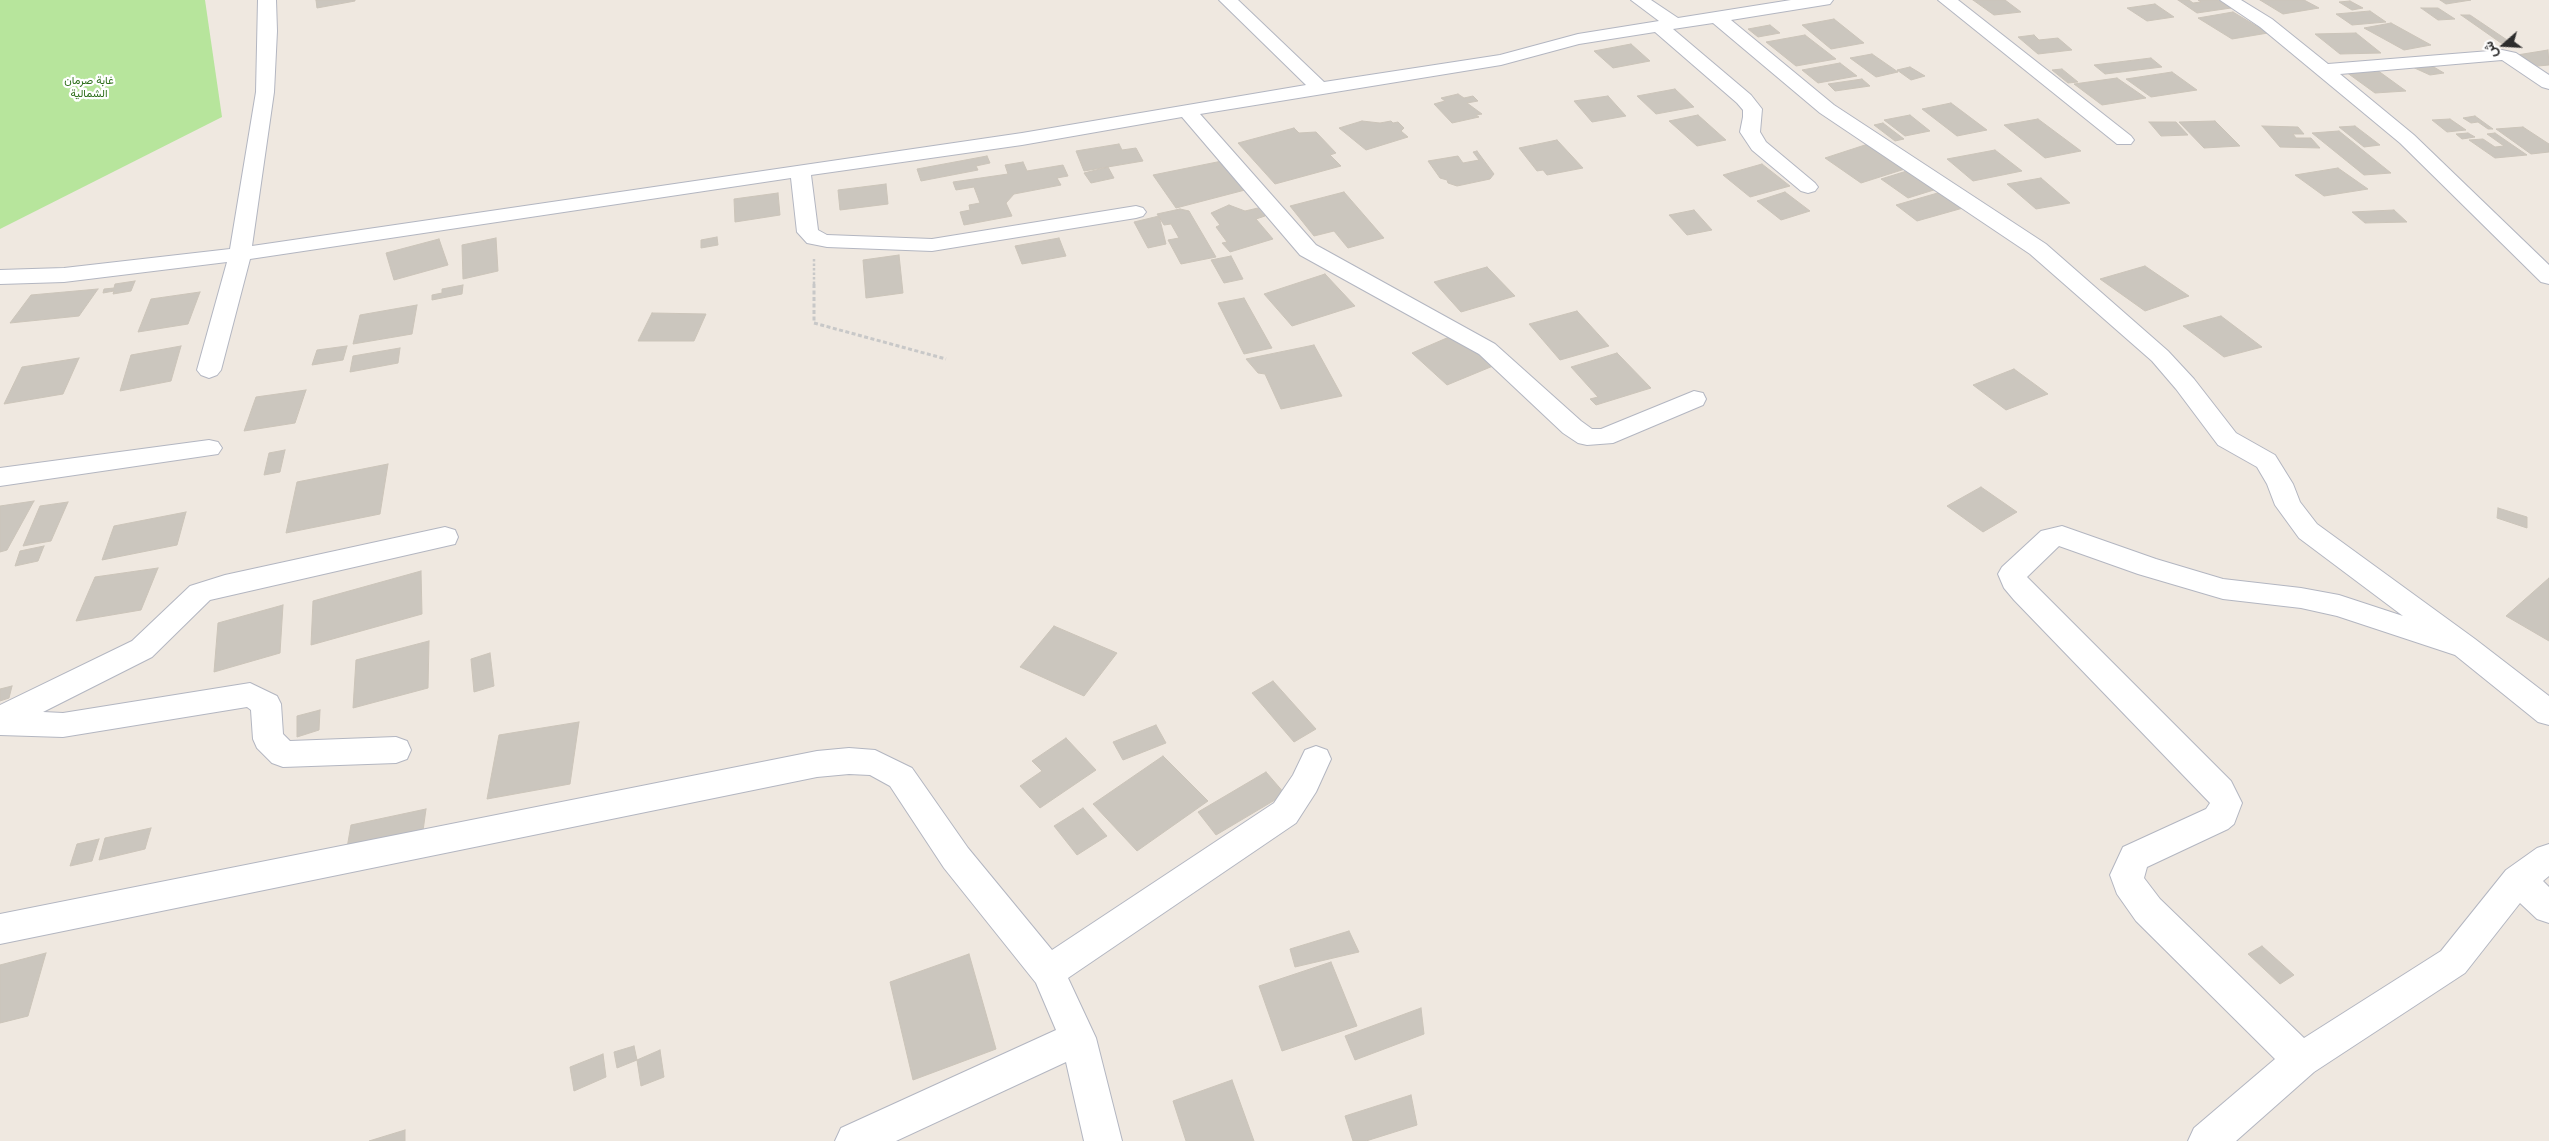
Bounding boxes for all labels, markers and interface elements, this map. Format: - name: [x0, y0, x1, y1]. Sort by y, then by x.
- north arrow: [2479, 20, 2529, 70]
- text: ش: [2480, 39, 2500, 60]
- park label: غابة صرمان الشمالية: [64, 74, 114, 100]

